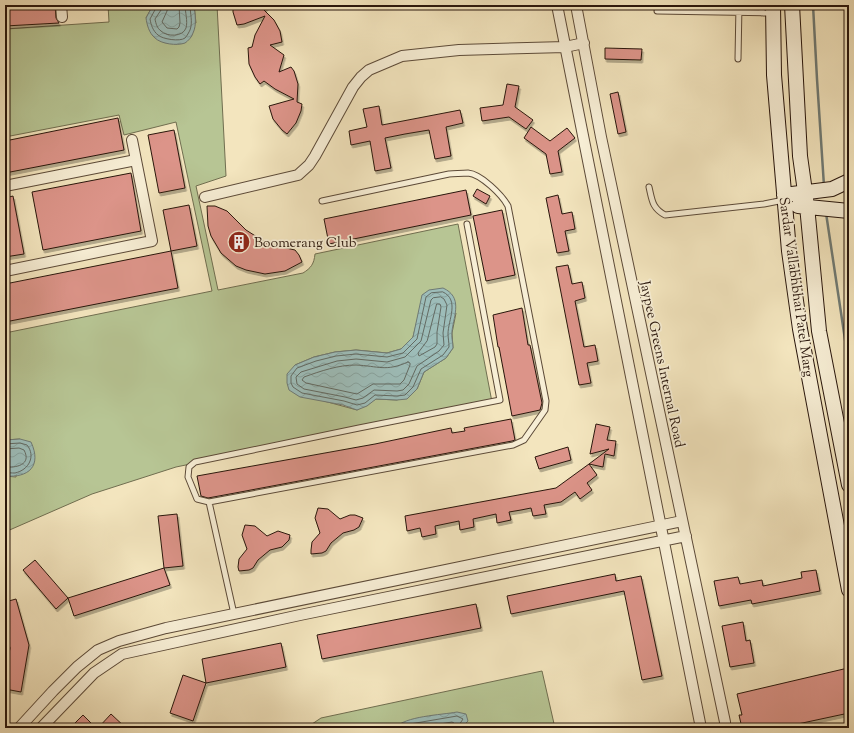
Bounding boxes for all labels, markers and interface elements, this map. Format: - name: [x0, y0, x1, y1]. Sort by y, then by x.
- street label: Sardar Vallabhbhai Patel Marg: [772, 196, 818, 379]
- building icon: Boomerang Club: [226, 229, 252, 255]
- place label: Boomerang Club: [254, 234, 357, 254]
- street label: Jaypee Greens Internal Road: [633, 278, 689, 450]

